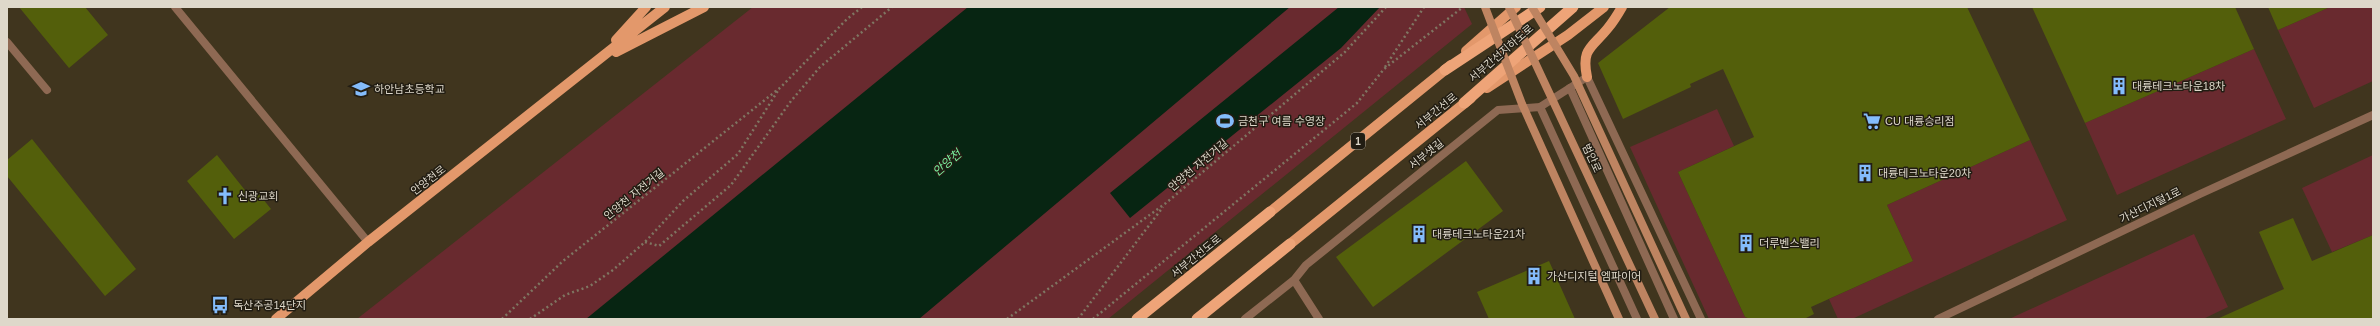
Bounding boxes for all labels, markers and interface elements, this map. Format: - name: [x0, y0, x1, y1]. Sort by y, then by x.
- street label: 서부간선지하도로: [1467, 22, 1535, 84]
- building icon: 대륭테크노타운18차: [2109, 76, 2129, 96]
- school or university icon: 하안남초등학교: [351, 79, 371, 99]
- place label: 대륭테크노타운18차: [2132, 80, 2225, 92]
- place label: 하안남초등학교: [374, 83, 445, 95]
- street label: 서부간선로: [1413, 90, 1459, 132]
- sports icon: 금천구 여름 수영장: [1215, 111, 1235, 131]
- supermarket icon: CU 대륭승리점: [1862, 111, 1882, 131]
- place label: 금천구 여름 수영장: [1238, 115, 1325, 127]
- place label: CU 대륭승리점: [1885, 115, 1955, 127]
- road number: 1: [1351, 133, 1365, 149]
- street label: 안양천 자전거길: [1166, 137, 1230, 193]
- street label: 서부샛길: [1406, 137, 1446, 171]
- street label: 범안로: [1580, 142, 1604, 174]
- water label: 안양천: [930, 146, 966, 179]
- street label: 안양천로: [408, 163, 448, 197]
- building icon: 대륭테크노타운20차: [1855, 163, 1875, 183]
- street label: 안양천 자전거길: [602, 166, 666, 222]
- place label: 대륭테크노타운20차: [1878, 167, 1971, 179]
- street label: 가산디지털1로: [2117, 185, 2183, 225]
- church icon: 신광교회: [215, 186, 235, 206]
- place label: 신광교회: [238, 190, 278, 202]
- building icon: 대륭테크노타운21차: [1409, 224, 1429, 244]
- place label: 대륭테크노타운21차: [1432, 228, 1525, 240]
- street label: 서부간선도로: [1169, 232, 1223, 280]
- building icon: 더루벤스밸리: [1736, 233, 1756, 253]
- place label: 더루벤스밸리: [1759, 237, 1820, 249]
- building icon: 가산디지털 엠파이어: [1524, 266, 1544, 286]
- place label: 가산디지털 엠파이어: [1547, 270, 1641, 282]
- bus stop icon: 독산주공14단지: [210, 295, 230, 315]
- place label: 독산주공14단지: [233, 299, 306, 311]

